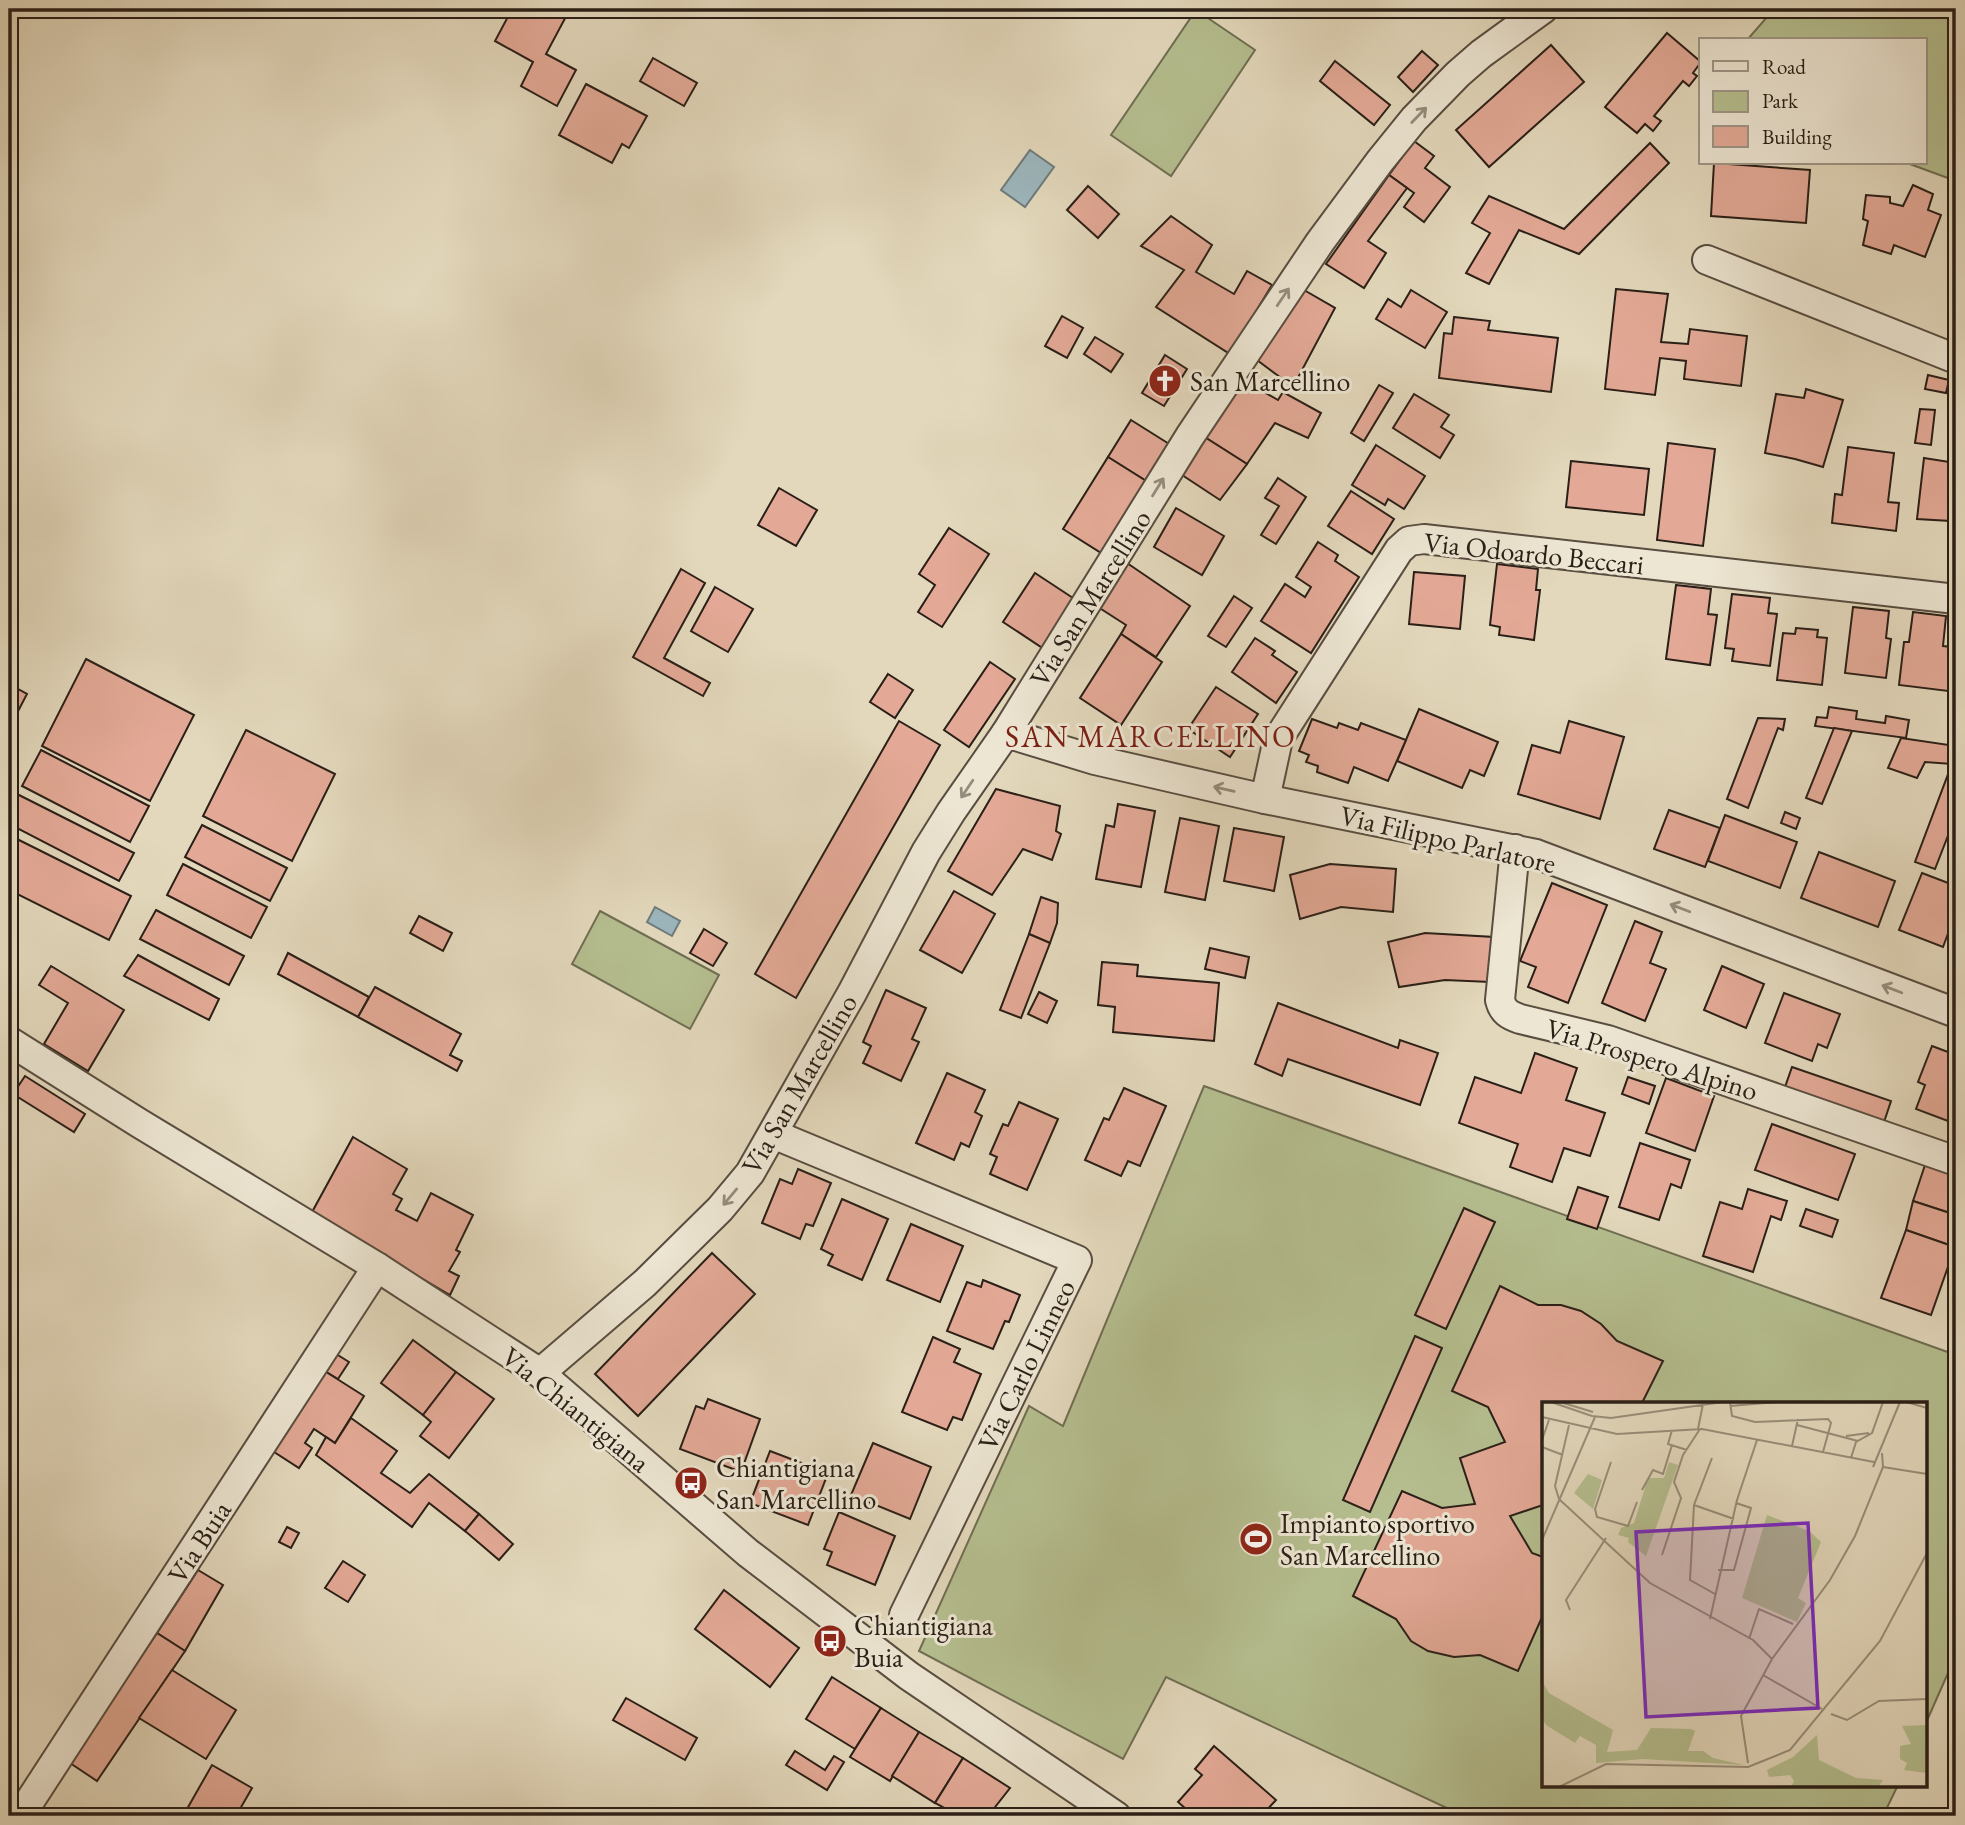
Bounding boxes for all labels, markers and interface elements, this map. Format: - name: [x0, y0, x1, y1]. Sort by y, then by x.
- legend: [1699, 38, 1926, 164]
- text: Road: [1762, 53, 1806, 80]
- text: Park: [1762, 87, 1799, 114]
- one-way arrow: [1410, 107, 1427, 124]
- text: Building: [1762, 123, 1832, 150]
- one-way arrow: [1275, 288, 1290, 307]
- church icon: San Marcellino: [1146, 362, 1184, 400]
- place label: San Marcellino: [1190, 363, 1350, 399]
- one-way arrow: [1152, 478, 1166, 498]
- street label: Via San Marcellino: [1021, 503, 1159, 693]
- street label: Via Odoardo Beccari: [1422, 524, 1646, 582]
- district label: SAN MARCELLINO: [1005, 717, 1297, 756]
- one-way arrow: [960, 779, 974, 798]
- one-way arrow: [1213, 782, 1236, 796]
- street label: Via Filippo Parlatore: [1336, 797, 1560, 881]
- one-way arrow: [1669, 901, 1691, 914]
- one-way arrow: [1882, 982, 1904, 994]
- street label: Via San Marcellino: [733, 987, 865, 1181]
- street label: Via Prospero Alpino: [1542, 1010, 1762, 1108]
- one-way arrow: [722, 1187, 738, 1205]
- street label: Via Carlo Linneo: [969, 1274, 1083, 1456]
- street label: Via Chiantigiana: [494, 1338, 658, 1480]
- inset map: [1542, 1402, 1926, 1786]
- place label: Chiantigiana San Marcellino: [716, 1449, 876, 1517]
- bus stop icon: Chiantigiana San Marcellino: [672, 1464, 710, 1502]
- street label: Via Buia: [159, 1493, 239, 1590]
- place label: Impianto sportivo San Marcellino: [1280, 1505, 1475, 1573]
- sports icon: Impianto sportivo San Marcellino: [1237, 1520, 1275, 1558]
- place label: Chiantigiana Buia: [854, 1607, 994, 1675]
- bus stop icon: Chiantigiana Buia: [811, 1622, 849, 1660]

